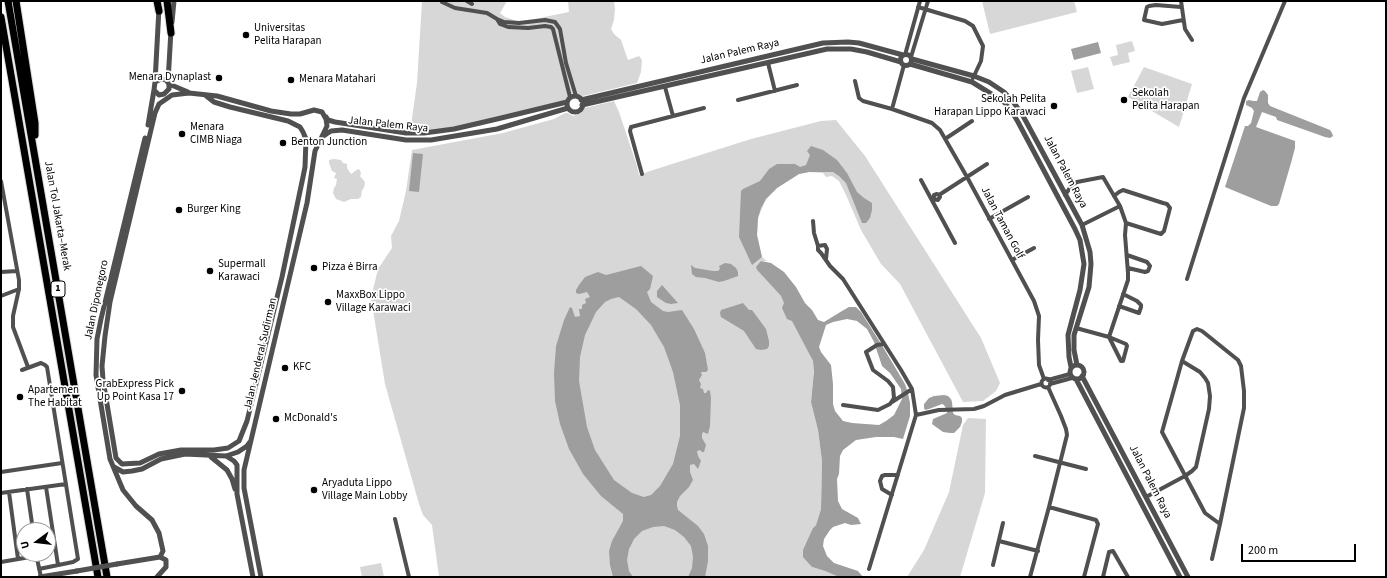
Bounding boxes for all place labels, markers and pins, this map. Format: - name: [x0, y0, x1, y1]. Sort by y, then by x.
- place label: Universitas Pelita Harapan: [254, 22, 321, 48]
- marker: Universitas Pelita Harapan: [241, 30, 251, 40]
- place label: Menara Dynaplast: [129, 71, 211, 85]
- marker: Menara Dynaplast: [214, 73, 224, 83]
- place label: Menara Matahari: [299, 73, 376, 87]
- marker: Menara Matahari: [286, 75, 296, 85]
- place label: Sekolah Pelita Harapan: [1132, 87, 1199, 113]
- place label: Sekolah Pelita Harapan Lippo Karawaci: [934, 93, 1046, 119]
- marker: Sekolah Pelita Harapan: [1119, 95, 1129, 105]
- marker: Sekolah Pelita Harapan Lippo Karawaci: [1049, 101, 1059, 111]
- place label: Menara CIMB Niaga: [190, 121, 242, 147]
- marker: Menara CIMB Niaga: [177, 129, 187, 139]
- place label: Benton Junction: [291, 136, 367, 150]
- marker: Benton Junction: [278, 138, 288, 148]
- place label: Burger King: [187, 203, 241, 217]
- marker: Burger King: [174, 205, 184, 215]
- place label: Supermall Karawaci: [218, 258, 266, 284]
- place label: Pizza ė Birra: [322, 261, 378, 275]
- marker: Pizza ė Birra: [309, 263, 319, 273]
- marker: Supermall Karawaci: [205, 266, 215, 276]
- place label: MaxxBox Lippo Village Karawaci: [336, 289, 411, 315]
- marker: MaxxBox Lippo Village Karawaci: [323, 297, 333, 307]
- place label: KFC: [293, 361, 311, 375]
- marker: KFC: [280, 363, 290, 373]
- place label: GrabExpress Pick Up Point Kasa 17: [96, 378, 174, 404]
- place label: Apartemen The Habitat: [28, 384, 82, 410]
- marker: GrabExpress Pick Up Point Kasa 17: [177, 386, 187, 396]
- marker: Apartemen The Habitat: [15, 392, 25, 402]
- place label: McDonald's: [284, 412, 337, 426]
- marker: McDonald's: [271, 414, 281, 424]
- place label: Aryaduta Lippo Village Main Lobby: [322, 477, 407, 503]
- marker: Aryaduta Lippo Village Main Lobby: [309, 485, 319, 495]

